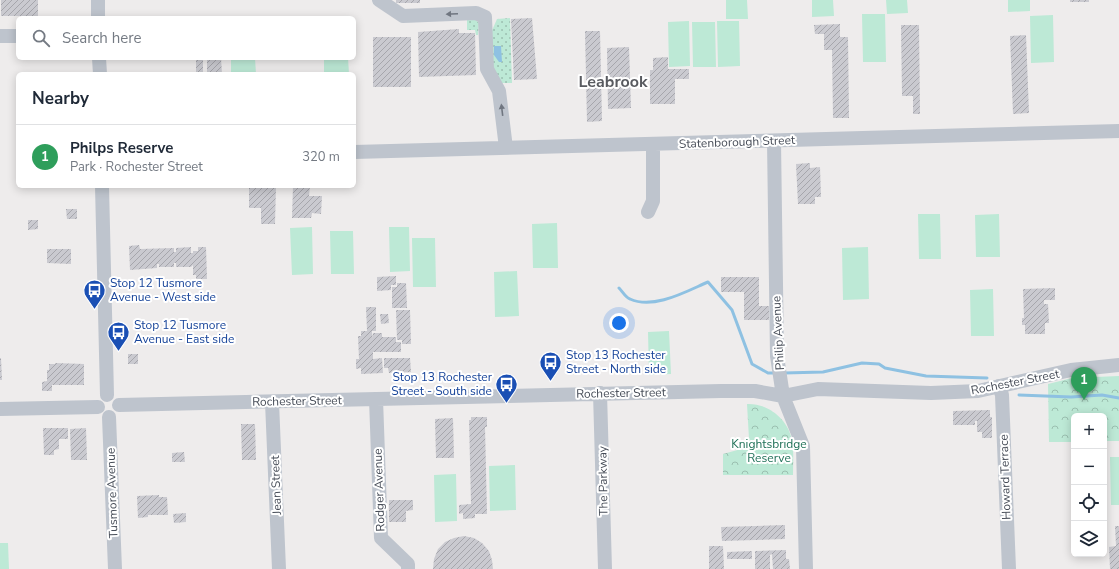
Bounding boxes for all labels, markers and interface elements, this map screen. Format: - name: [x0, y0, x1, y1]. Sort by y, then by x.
- one-way arrow: [445, 11, 458, 17]
- search box: [16, 16, 356, 60]
- icon: search: [30, 27, 52, 49]
- text: Search here: [62, 28, 142, 48]
- district label: Leabrook: [578, 71, 648, 93]
- text: Nearby: [32, 87, 89, 110]
- one-way arrow: [498, 104, 505, 116]
- street label: Statenborough Street: [679, 132, 796, 152]
- text: Philps Reserve: [70, 138, 173, 158]
- text: 1: [41, 148, 49, 166]
- text: 320 m: [302, 148, 340, 166]
- text: Park · Rochester Street: [70, 158, 203, 176]
- place label: Stop 12 Tusmore Avenue - West side: [110, 275, 216, 305]
- bus stop icon: Stop 12 Tusmore Avenue - West side: [82, 277, 108, 310]
- street label: Philip Avenue: [768, 295, 788, 371]
- your location: [609, 313, 629, 333]
- place label: Stop 12 Tusmore Avenue - East side: [134, 317, 234, 347]
- bus stop icon: Stop 12 Tusmore Avenue - East side: [106, 319, 132, 352]
- place label: Stop 13 Rochester Street - North side: [566, 347, 666, 377]
- bus stop icon: Stop 13 Rochester Street - North side: [537, 349, 563, 382]
- street label: Rochester Street: [969, 365, 1061, 398]
- pin: 1: [1071, 367, 1097, 400]
- place label: Stop 13 Rochester Street - South side: [391, 369, 493, 399]
- bus stop icon: Stop 13 Rochester Street - South side: [494, 371, 520, 404]
- street label: Rochester Street: [576, 384, 667, 402]
- street label: Rochester Street: [252, 392, 343, 410]
- map controls: [1071, 413, 1107, 557]
- button: +: [1071, 413, 1107, 449]
- street label: Howard Terrace: [996, 434, 1014, 520]
- park label: Knightsbridge Reserve: [731, 436, 807, 466]
- street label: The Parkway: [594, 445, 612, 516]
- street label: Tusmore Avenue: [102, 448, 122, 538]
- street label: Rodger Avenue: [370, 448, 388, 532]
- button: −: [1071, 449, 1107, 485]
- street label: Jean Street: [267, 454, 285, 516]
- button: locate: [1071, 485, 1107, 521]
- button: layers: [1071, 521, 1107, 557]

